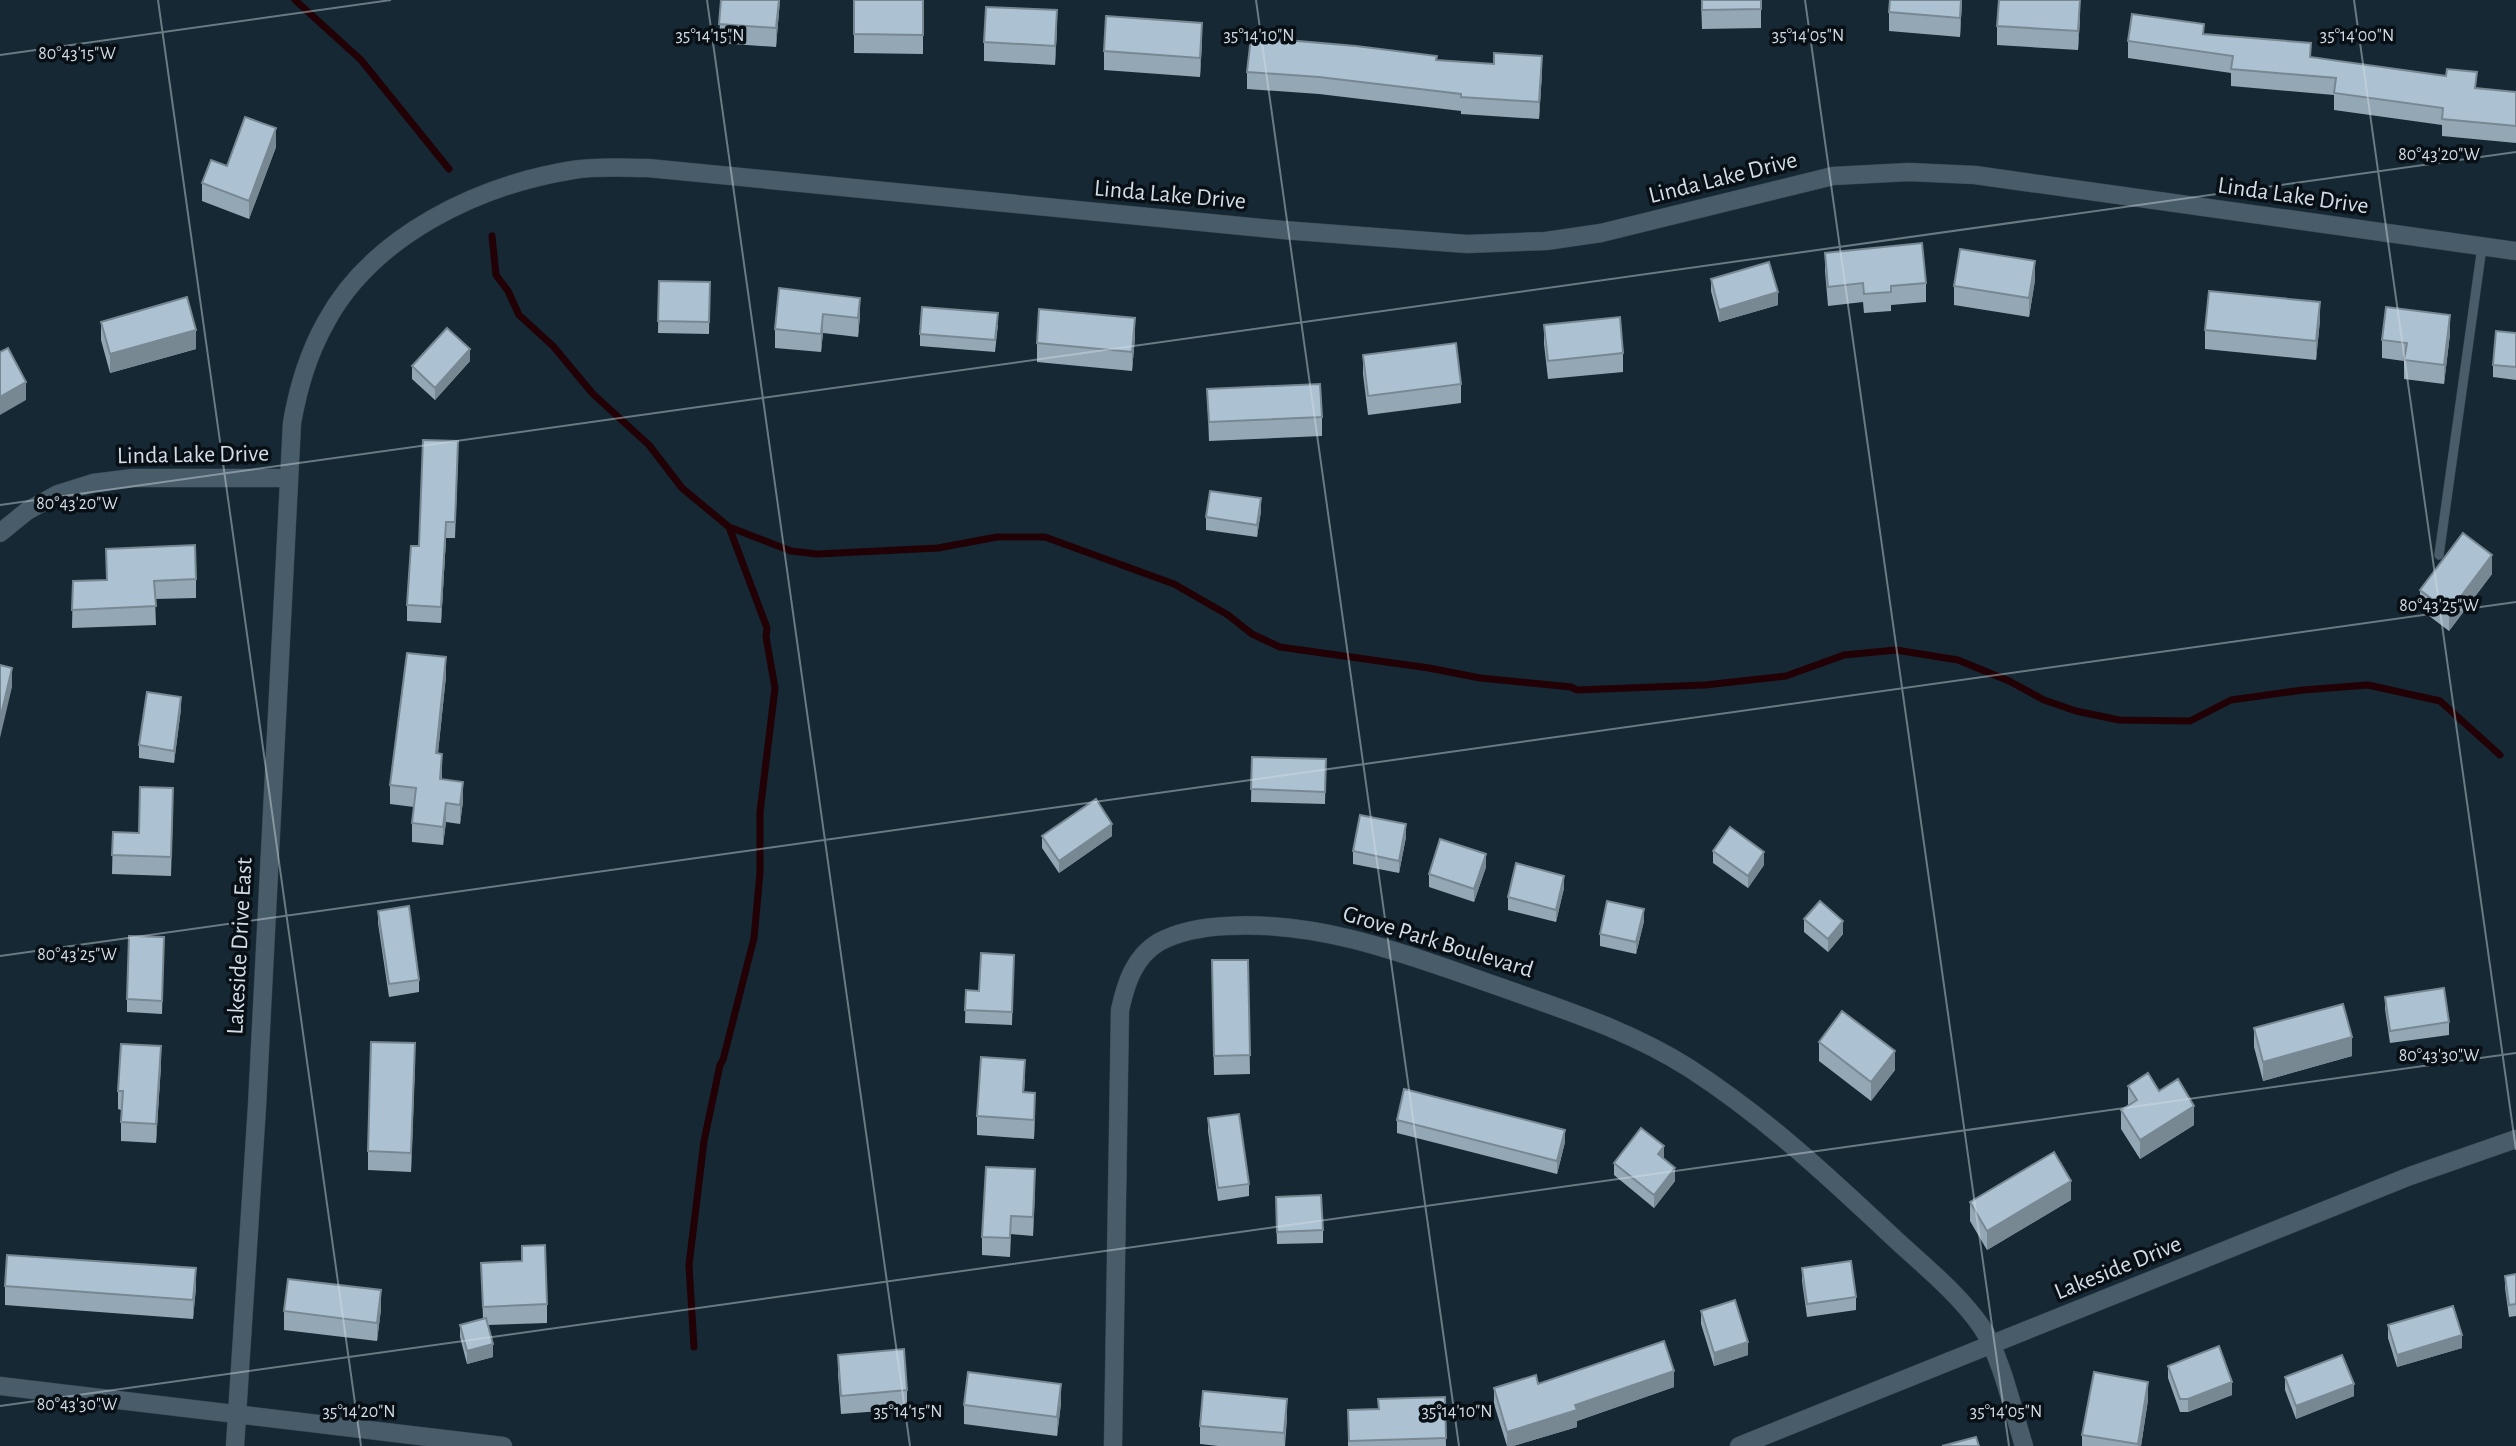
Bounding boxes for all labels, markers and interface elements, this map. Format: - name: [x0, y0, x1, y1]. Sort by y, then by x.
- text: 35°14'15"N: [675, 27, 745, 45]
- text: 35°14'10"N: [1223, 27, 1295, 45]
- text: 35°14'05"N: [1772, 27, 1844, 45]
- text: 35°14'00"N: [2320, 27, 2394, 45]
- text: 80°43'15"W: [38, 45, 116, 63]
- text: 80°43'20"W: [2398, 146, 2480, 164]
- street label: Linda Lake Drive: [1646, 148, 1800, 208]
- street label: Linda Lake Drive: [2216, 174, 2370, 218]
- street label: Linda Lake Drive: [1093, 176, 1247, 214]
- street label: Linda Lake Drive: [117, 442, 269, 468]
- text: 80°43'20"W: [36, 495, 118, 513]
- text: 80°43'25"W: [2399, 597, 2479, 615]
- street label: Lakeside Drive East: [223, 856, 257, 1035]
- street label: Grove Park Boulevard: [1340, 902, 1536, 982]
- text: 80°43'25"W: [37, 946, 117, 964]
- text: 80°43'30"W: [2399, 1047, 2479, 1065]
- street label: Lakeside Drive: [2051, 1232, 2185, 1304]
- text: 80°43'30"W: [37, 1396, 117, 1414]
- text: 35°14'20"N: [322, 1403, 396, 1421]
- text: 35°14'15"N: [873, 1403, 943, 1421]
- text: 35°14'10"N: [1421, 1403, 1493, 1421]
- text: 35°14'05"N: [1970, 1403, 2042, 1421]

